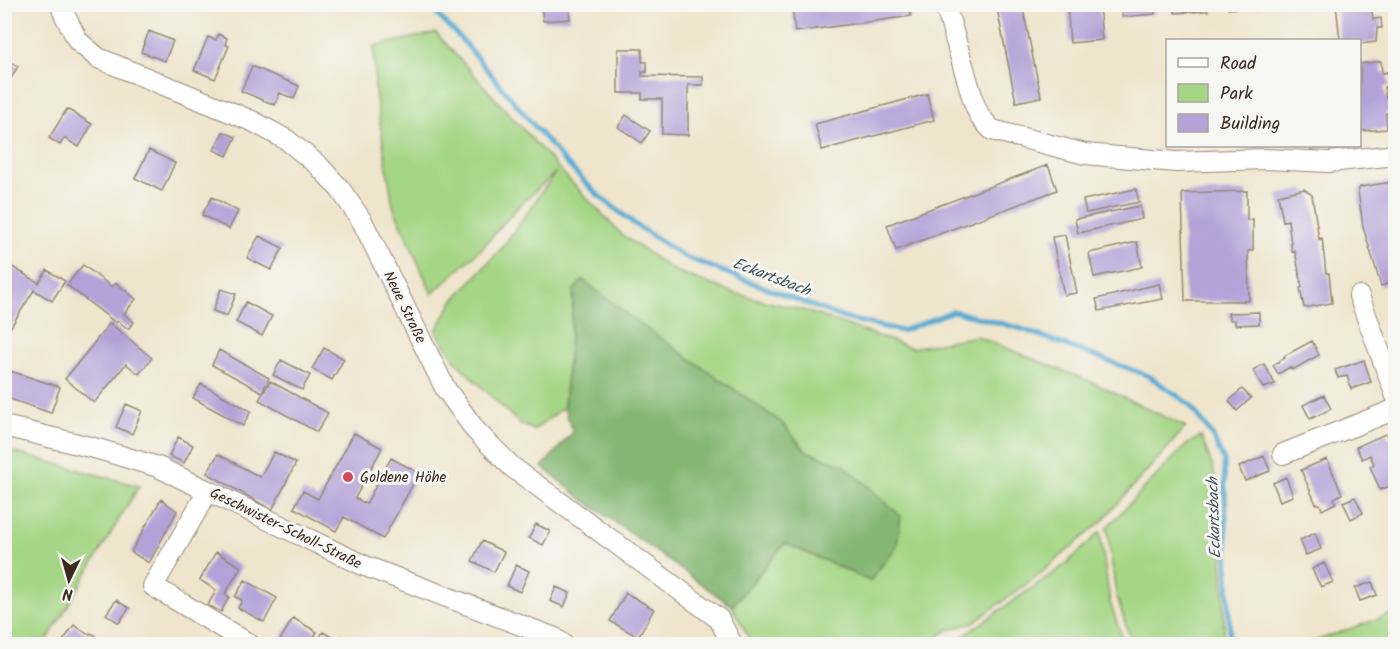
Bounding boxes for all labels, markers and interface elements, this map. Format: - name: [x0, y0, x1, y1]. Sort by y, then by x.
- legend: [1166, 39, 1361, 147]
- text: Road: [1220, 50, 1257, 79]
- text: Park: [1220, 80, 1253, 109]
- text: Building: [1220, 110, 1280, 139]
- water label: Eckartsbach: [729, 251, 815, 304]
- street label: Neue Straße: [376, 267, 432, 348]
- place label: Goldene Höhe: [360, 466, 447, 490]
- marker: Goldene Höhe: [341, 470, 355, 484]
- water label: Eckartsbach: [1201, 475, 1228, 559]
- street label: Geschwister-Scholl-Straße: [205, 482, 366, 576]
- north arrow: [39, 550, 99, 610]
- text: N: [62, 581, 74, 606]

